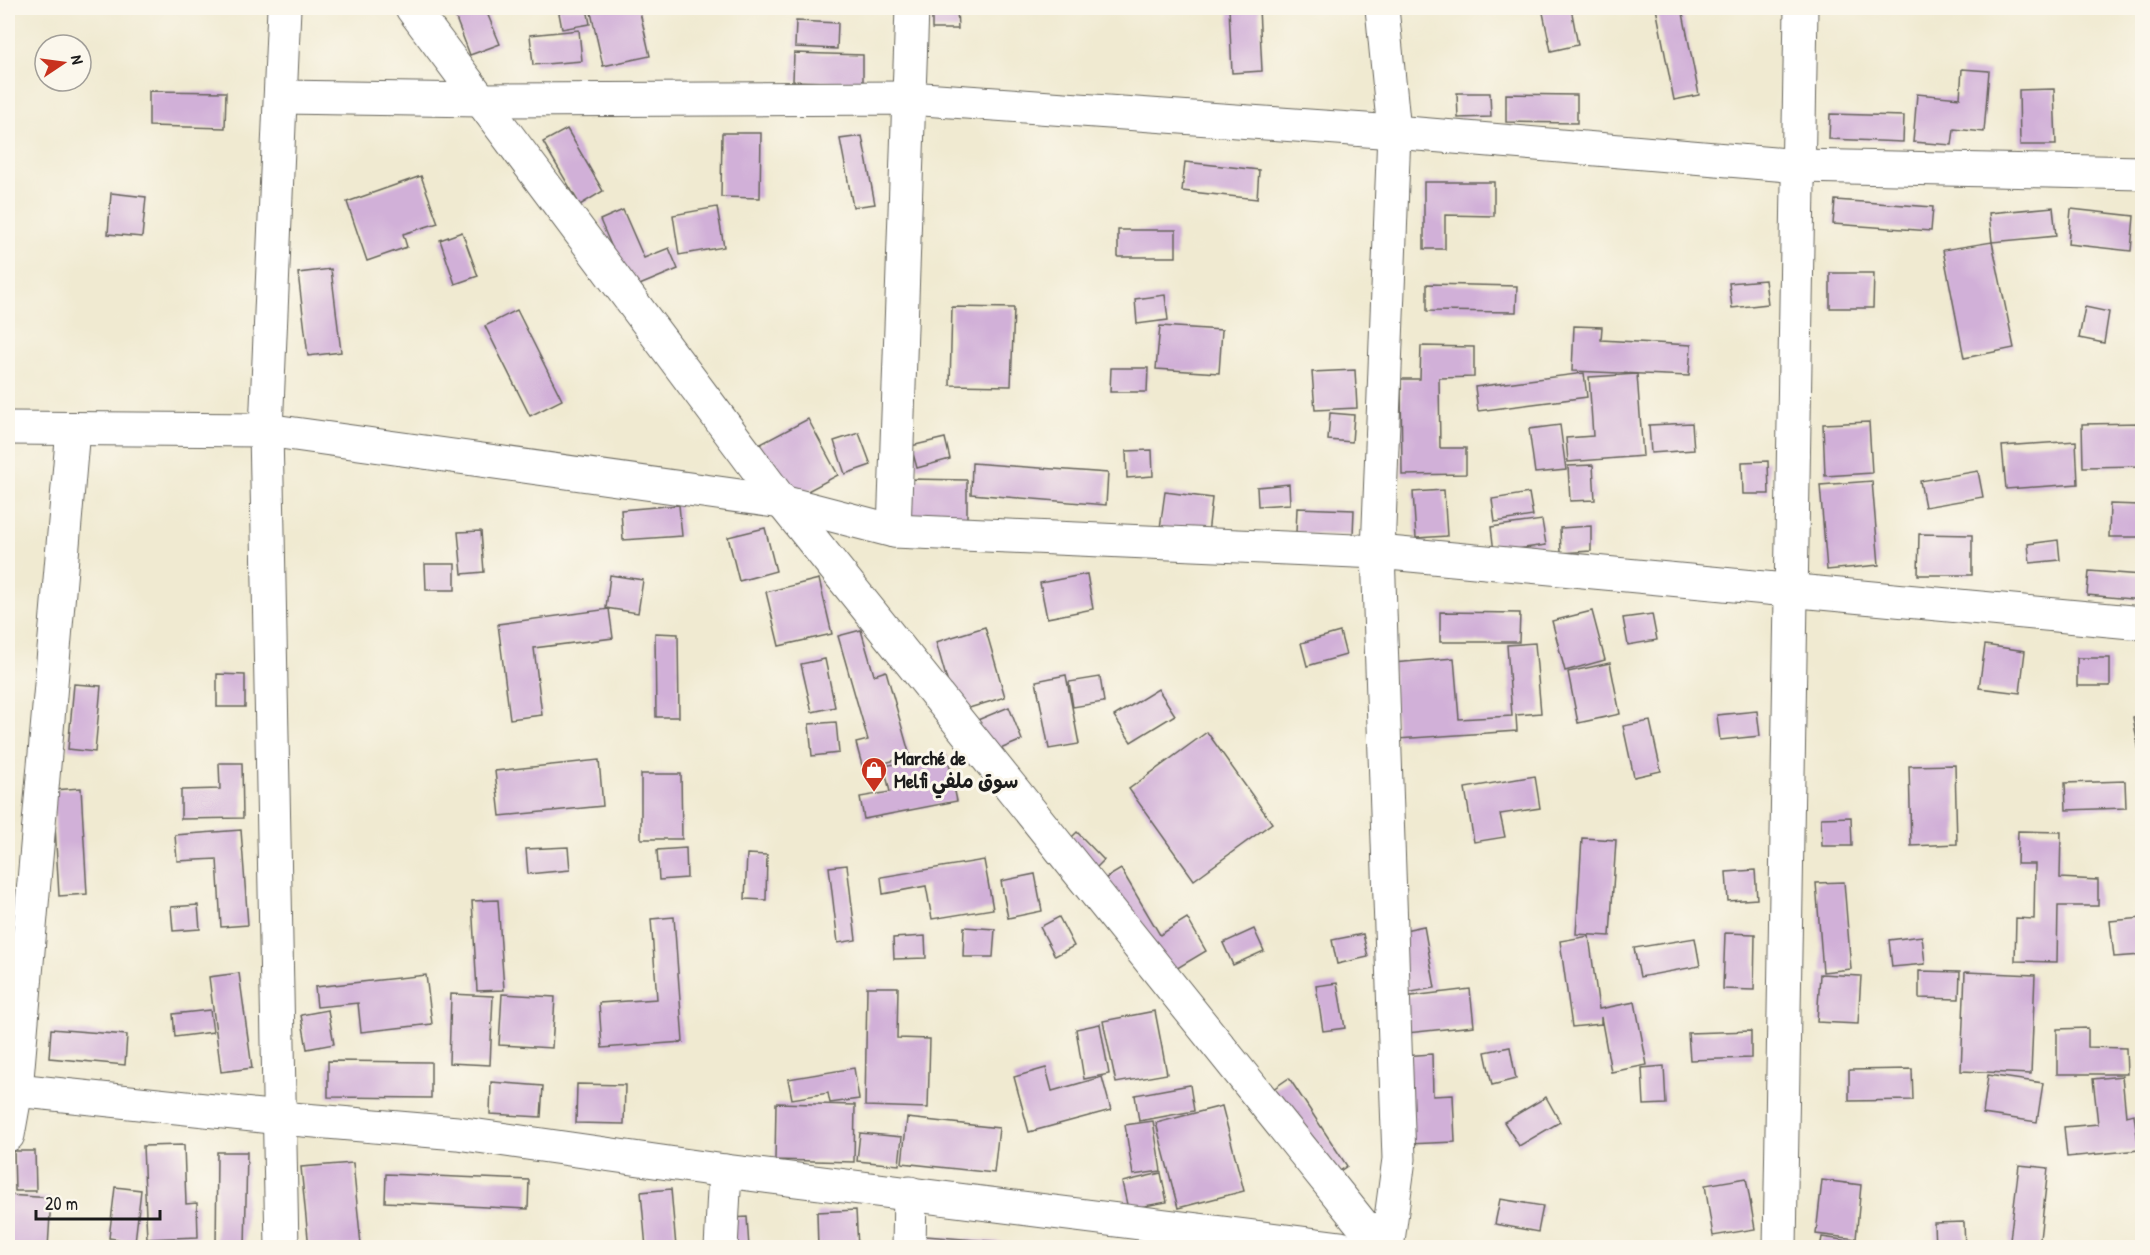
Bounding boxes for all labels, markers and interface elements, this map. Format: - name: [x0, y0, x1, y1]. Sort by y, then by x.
- north arrow: [33, 33, 93, 93]
- text: N: [66, 53, 89, 67]
- place label: Marché de Melfi سوق ملفي: [894, 744, 1018, 799]
- shop icon: Marché de Melfi سوق ملفي: [859, 755, 889, 793]
- scale bar: [36, 1183, 160, 1221]
- text: 20 m: [45, 1191, 78, 1216]

